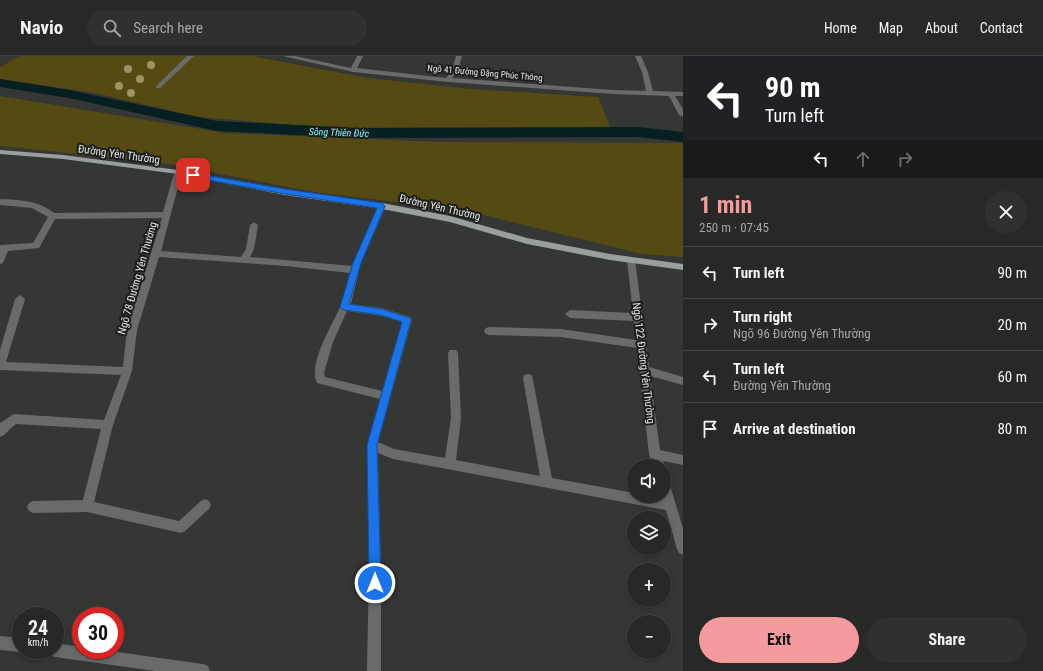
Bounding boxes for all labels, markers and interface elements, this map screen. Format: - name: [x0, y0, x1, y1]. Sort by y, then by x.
- search box: [87, 10, 367, 46]
- text: Navio: [20, 16, 63, 39]
- icon: search: [101, 17, 123, 39]
- text: Search here: [133, 19, 203, 37]
- text: Home: [824, 20, 857, 36]
- text: Map: [879, 20, 903, 36]
- text: About: [925, 20, 958, 36]
- text: Contact: [980, 20, 1023, 36]
- street label: Ngõ 41 Đường Đặng Phúc Thông: [427, 63, 543, 83]
- text: 90 m: [765, 71, 821, 104]
- icon: left: [699, 72, 751, 124]
- text: Turn left: [765, 105, 824, 126]
- water label: Sông Thiên Đức: [309, 126, 370, 139]
- street label: Đường Yên Thường: [77, 142, 161, 167]
- icon: left: [810, 148, 832, 170]
- icon: ahead: [852, 148, 874, 170]
- icon: right: [894, 148, 916, 170]
- pin: [176, 158, 210, 192]
- icon: arrive: [182, 164, 204, 186]
- text: 1 min: [699, 191, 752, 219]
- button: close: [985, 191, 1027, 233]
- street label: Đường Yên Thường: [398, 192, 482, 223]
- street label: Ngõ 78 Đường Yên Thường: [115, 220, 160, 336]
- text: 250 m · 07:45: [699, 220, 769, 235]
- icon: left: [699, 262, 721, 284]
- text: Turn left: [733, 264, 784, 282]
- text: 90 m: [997, 264, 1027, 282]
- street label: Ngõ 122 Đường Yên Thường: [630, 302, 657, 424]
- text: Turn right: [733, 308, 792, 326]
- icon: right: [699, 314, 721, 336]
- text: 20 m: [997, 316, 1027, 334]
- text: Ngõ 96 Đường Yên Thường: [733, 326, 871, 341]
- text: Turn left: [733, 360, 784, 378]
- icon: left: [699, 366, 721, 388]
- text: 60 m: [997, 368, 1027, 386]
- text: Đường Yên Thường: [733, 378, 831, 393]
- icon: arrive: [699, 418, 721, 440]
- text: Arrive at destination: [733, 420, 856, 438]
- text: 80 m: [997, 420, 1027, 438]
- map controls: [627, 459, 671, 659]
- button: sound: [627, 459, 671, 503]
- button: layers: [627, 511, 671, 555]
- position arrow: [354, 562, 396, 604]
- button: +: [627, 563, 671, 607]
- speed limit sign: 30: [72, 607, 124, 659]
- button: −: [627, 615, 671, 659]
- text: 24: [28, 616, 48, 640]
- button: Exit: [699, 617, 859, 663]
- button: Share: [867, 617, 1027, 663]
- text: km/h: [28, 637, 48, 648]

